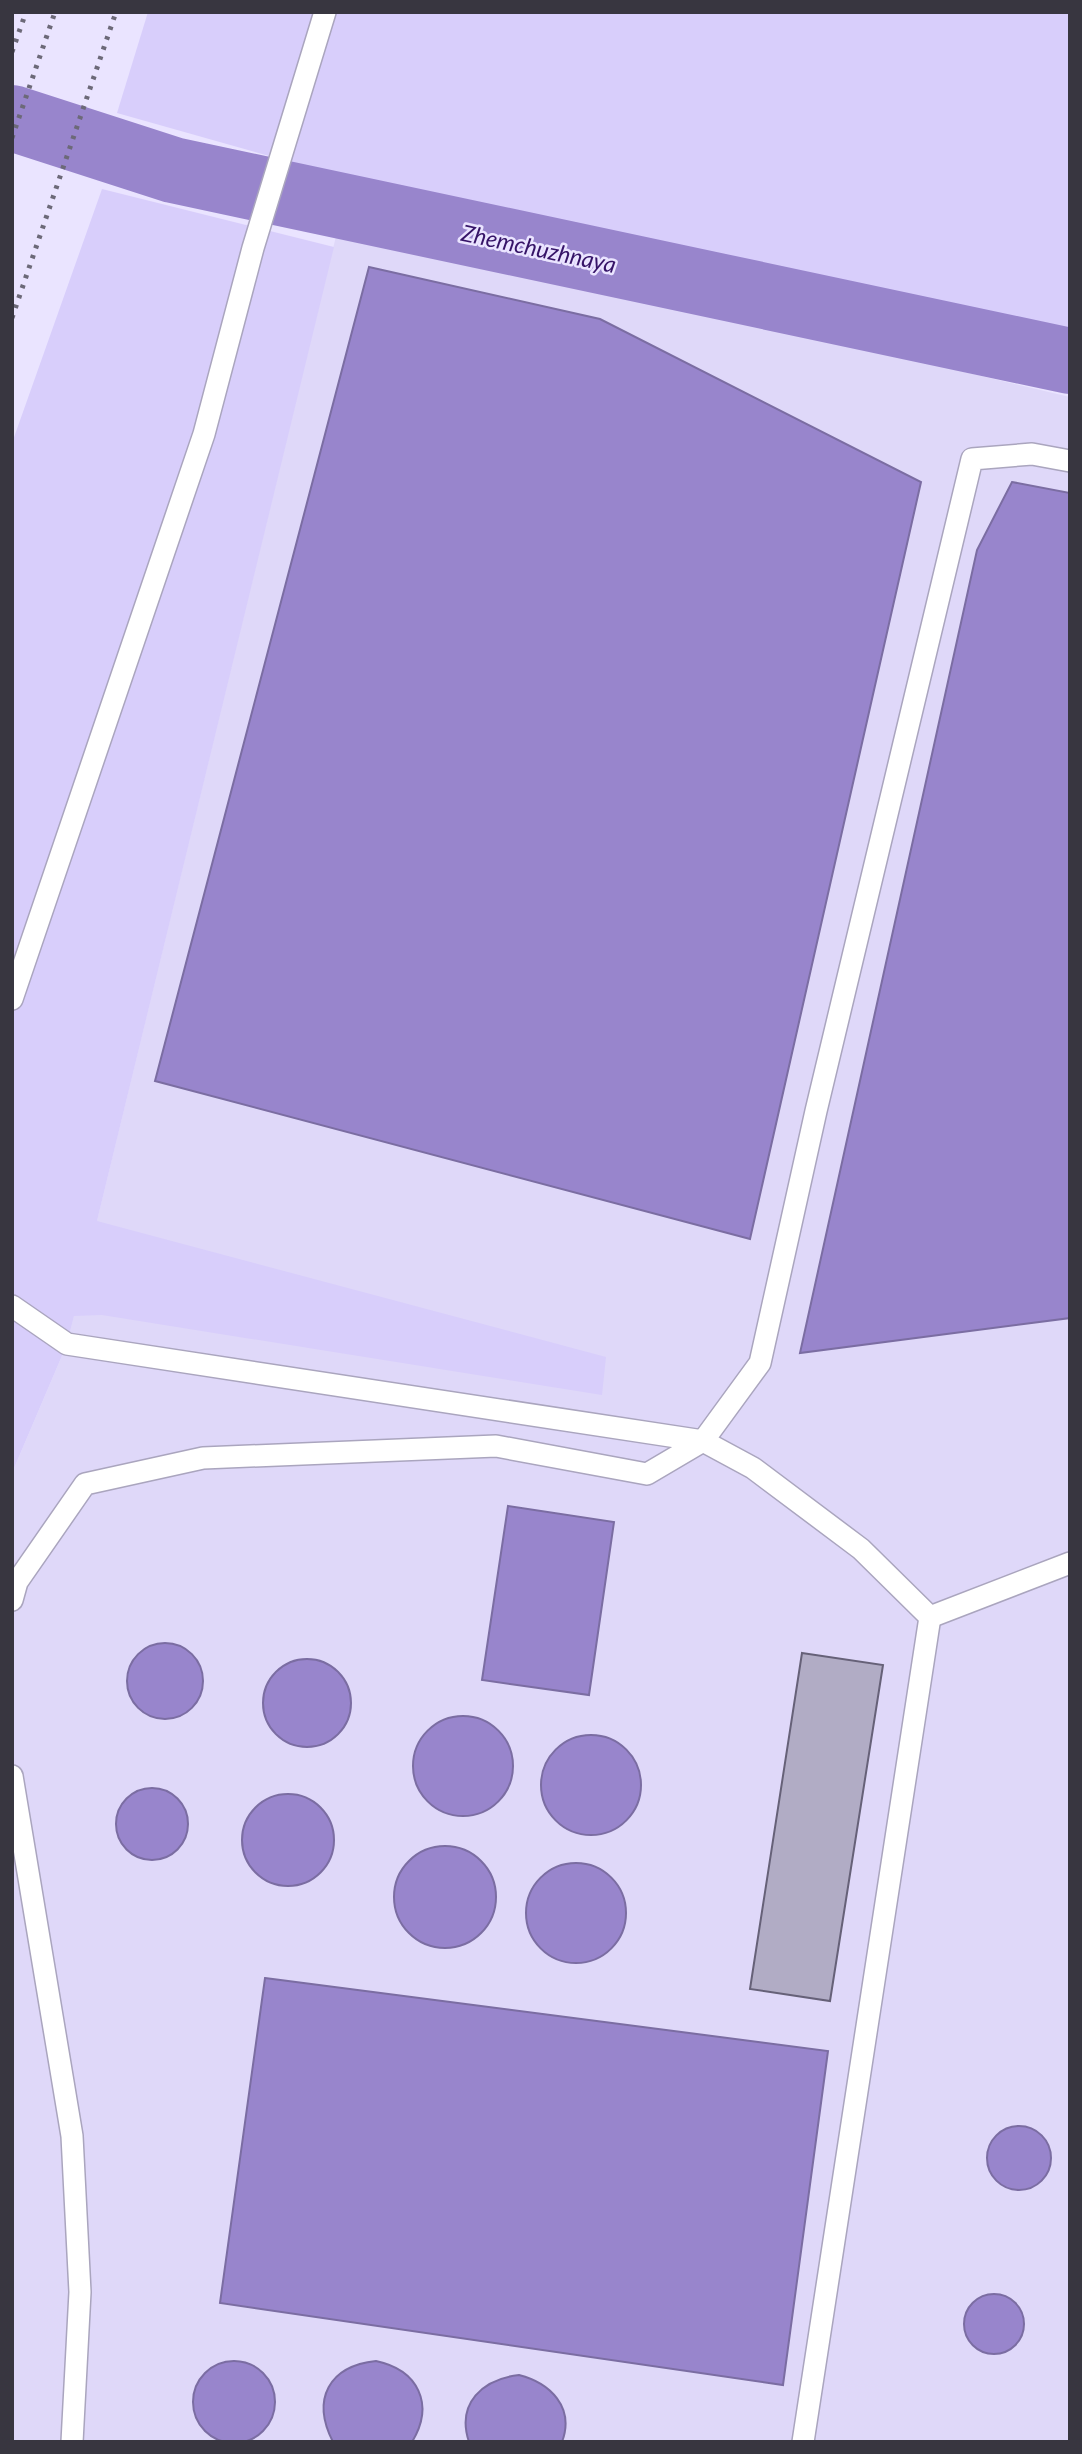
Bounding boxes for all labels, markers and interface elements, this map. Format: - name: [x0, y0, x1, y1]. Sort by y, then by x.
- water label: Zhemchuzhnaya: [458, 218, 619, 278]

